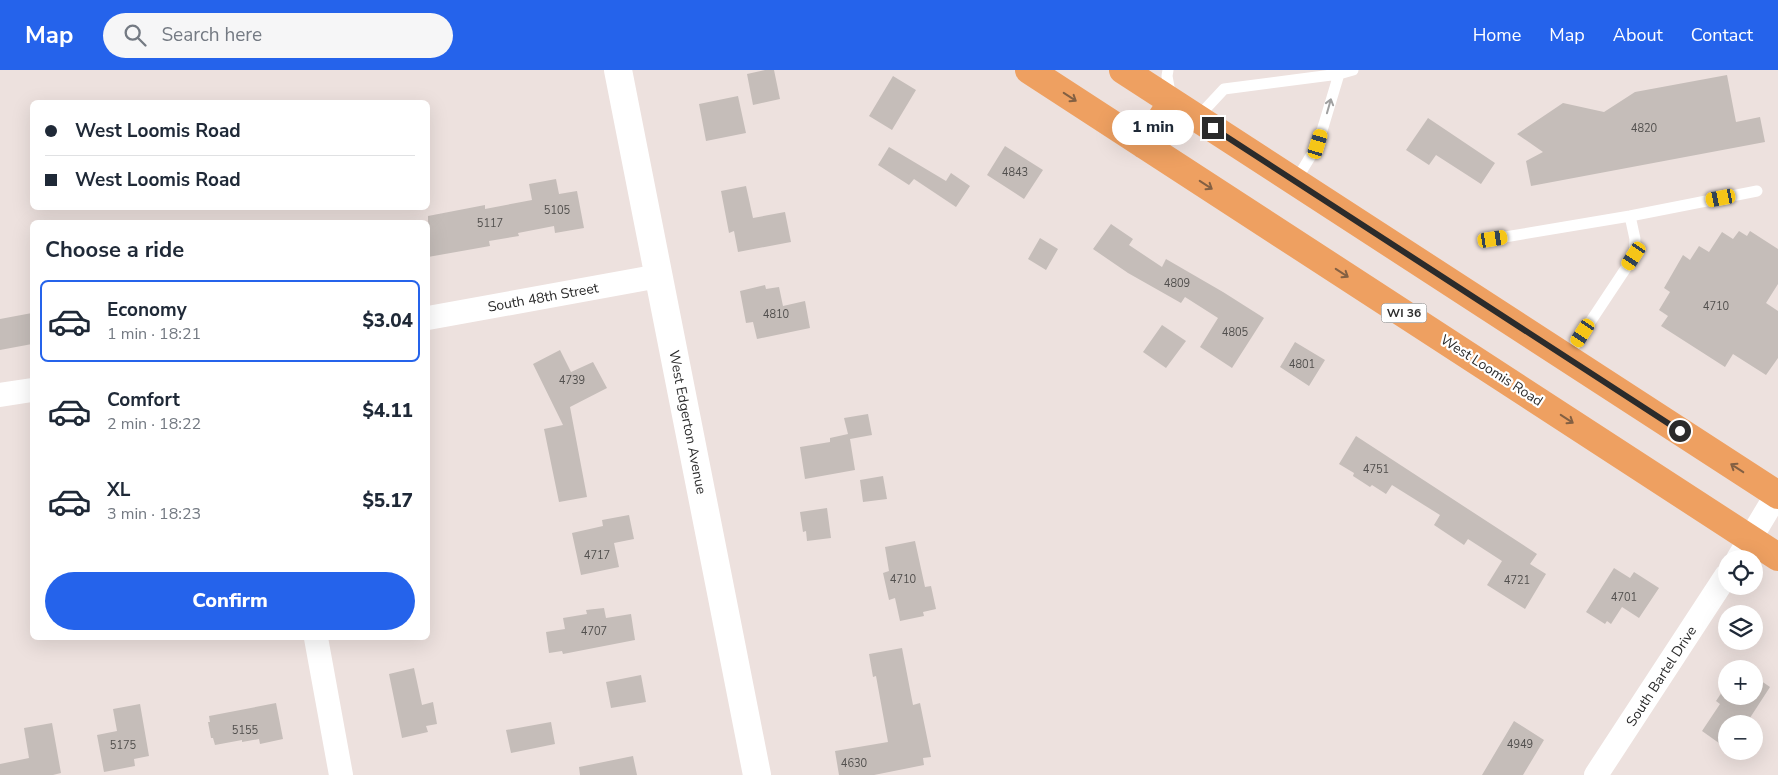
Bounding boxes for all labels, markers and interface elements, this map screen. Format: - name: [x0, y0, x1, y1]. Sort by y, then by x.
- search box: [103, 13, 453, 58]
- text: Map: [25, 19, 73, 51]
- icon: search: [121, 21, 149, 49]
- text: Search here: [161, 22, 262, 48]
- text: Home: [1473, 23, 1521, 47]
- text: Map: [1549, 23, 1585, 47]
- text: About: [1613, 23, 1663, 47]
- text: Contact: [1691, 23, 1753, 47]
- one-way arrow: [1062, 92, 1076, 102]
- one-way arrow: [1325, 98, 1335, 114]
- callout: 1 min: [1113, 110, 1196, 146]
- text: 1 min: [1132, 116, 1174, 138]
- route end: [1202, 117, 1224, 139]
- text: West Loomis Road: [75, 118, 241, 144]
- house number: 4820: [1631, 121, 1658, 136]
- car: [1306, 127, 1329, 161]
- house number: 4843: [1002, 165, 1028, 180]
- text: West Loomis Road: [75, 167, 241, 193]
- one-way arrow: [1199, 180, 1213, 190]
- car: [1704, 188, 1737, 208]
- house number: 5105: [544, 203, 571, 218]
- house number: 5117: [477, 216, 503, 231]
- car: [1477, 229, 1508, 249]
- text: Choose a ride: [45, 235, 184, 265]
- car: [1619, 239, 1648, 273]
- one-way arrow: [1335, 269, 1349, 279]
- house number: 4809: [1164, 276, 1190, 291]
- street label: South 48th Street: [486, 278, 600, 317]
- text: Economy: [107, 297, 187, 323]
- icon: car: [47, 299, 92, 344]
- house number: 4710: [1703, 299, 1730, 314]
- road number: WI 36: [1382, 304, 1426, 322]
- house number: 4810: [763, 307, 790, 322]
- text: $3.04: [362, 308, 413, 334]
- car: [1568, 316, 1597, 350]
- text: 1 min · 18:21: [107, 323, 201, 345]
- house number: 4805: [1222, 325, 1249, 340]
- street label: West Loomis Road: [1437, 330, 1547, 411]
- street label: West Edgerton Avenue: [664, 348, 711, 496]
- house number: 4801: [1289, 357, 1315, 372]
- house number: 4739: [559, 373, 585, 388]
- text: Comfort: [107, 387, 180, 413]
- icon: car: [47, 389, 92, 434]
- text: $4.11: [362, 398, 413, 424]
- text: 2 min · 18:22: [107, 413, 201, 435]
- one-way arrow: [1559, 414, 1573, 424]
- route start: [1669, 420, 1691, 442]
- house number: 4751: [1363, 462, 1389, 477]
- one-way arrow: [1730, 463, 1744, 473]
- text: XL: [107, 477, 130, 503]
- icon: car: [47, 479, 92, 524]
- text: $5.17: [362, 488, 413, 514]
- text: 3 min · 18:23: [107, 503, 201, 525]
- house number: 4717: [584, 548, 610, 563]
- map controls: [1718, 550, 1763, 760]
- button: locate: [1718, 550, 1763, 595]
- button: Confirm: [45, 572, 415, 630]
- house number: 4710: [890, 572, 917, 587]
- house number: 4721: [1504, 573, 1530, 588]
- house number: 4701: [1611, 590, 1637, 605]
- button: layers: [1718, 605, 1763, 650]
- street label: South Bartel Drive: [1622, 622, 1701, 730]
- house number: 4707: [581, 624, 607, 639]
- button: +: [1718, 660, 1763, 705]
- button: −: [1718, 715, 1763, 760]
- house number: 5155: [232, 723, 259, 738]
- house number: 4949: [1507, 737, 1533, 752]
- house number: 5175: [110, 738, 137, 753]
- house number: 4630: [841, 756, 868, 771]

